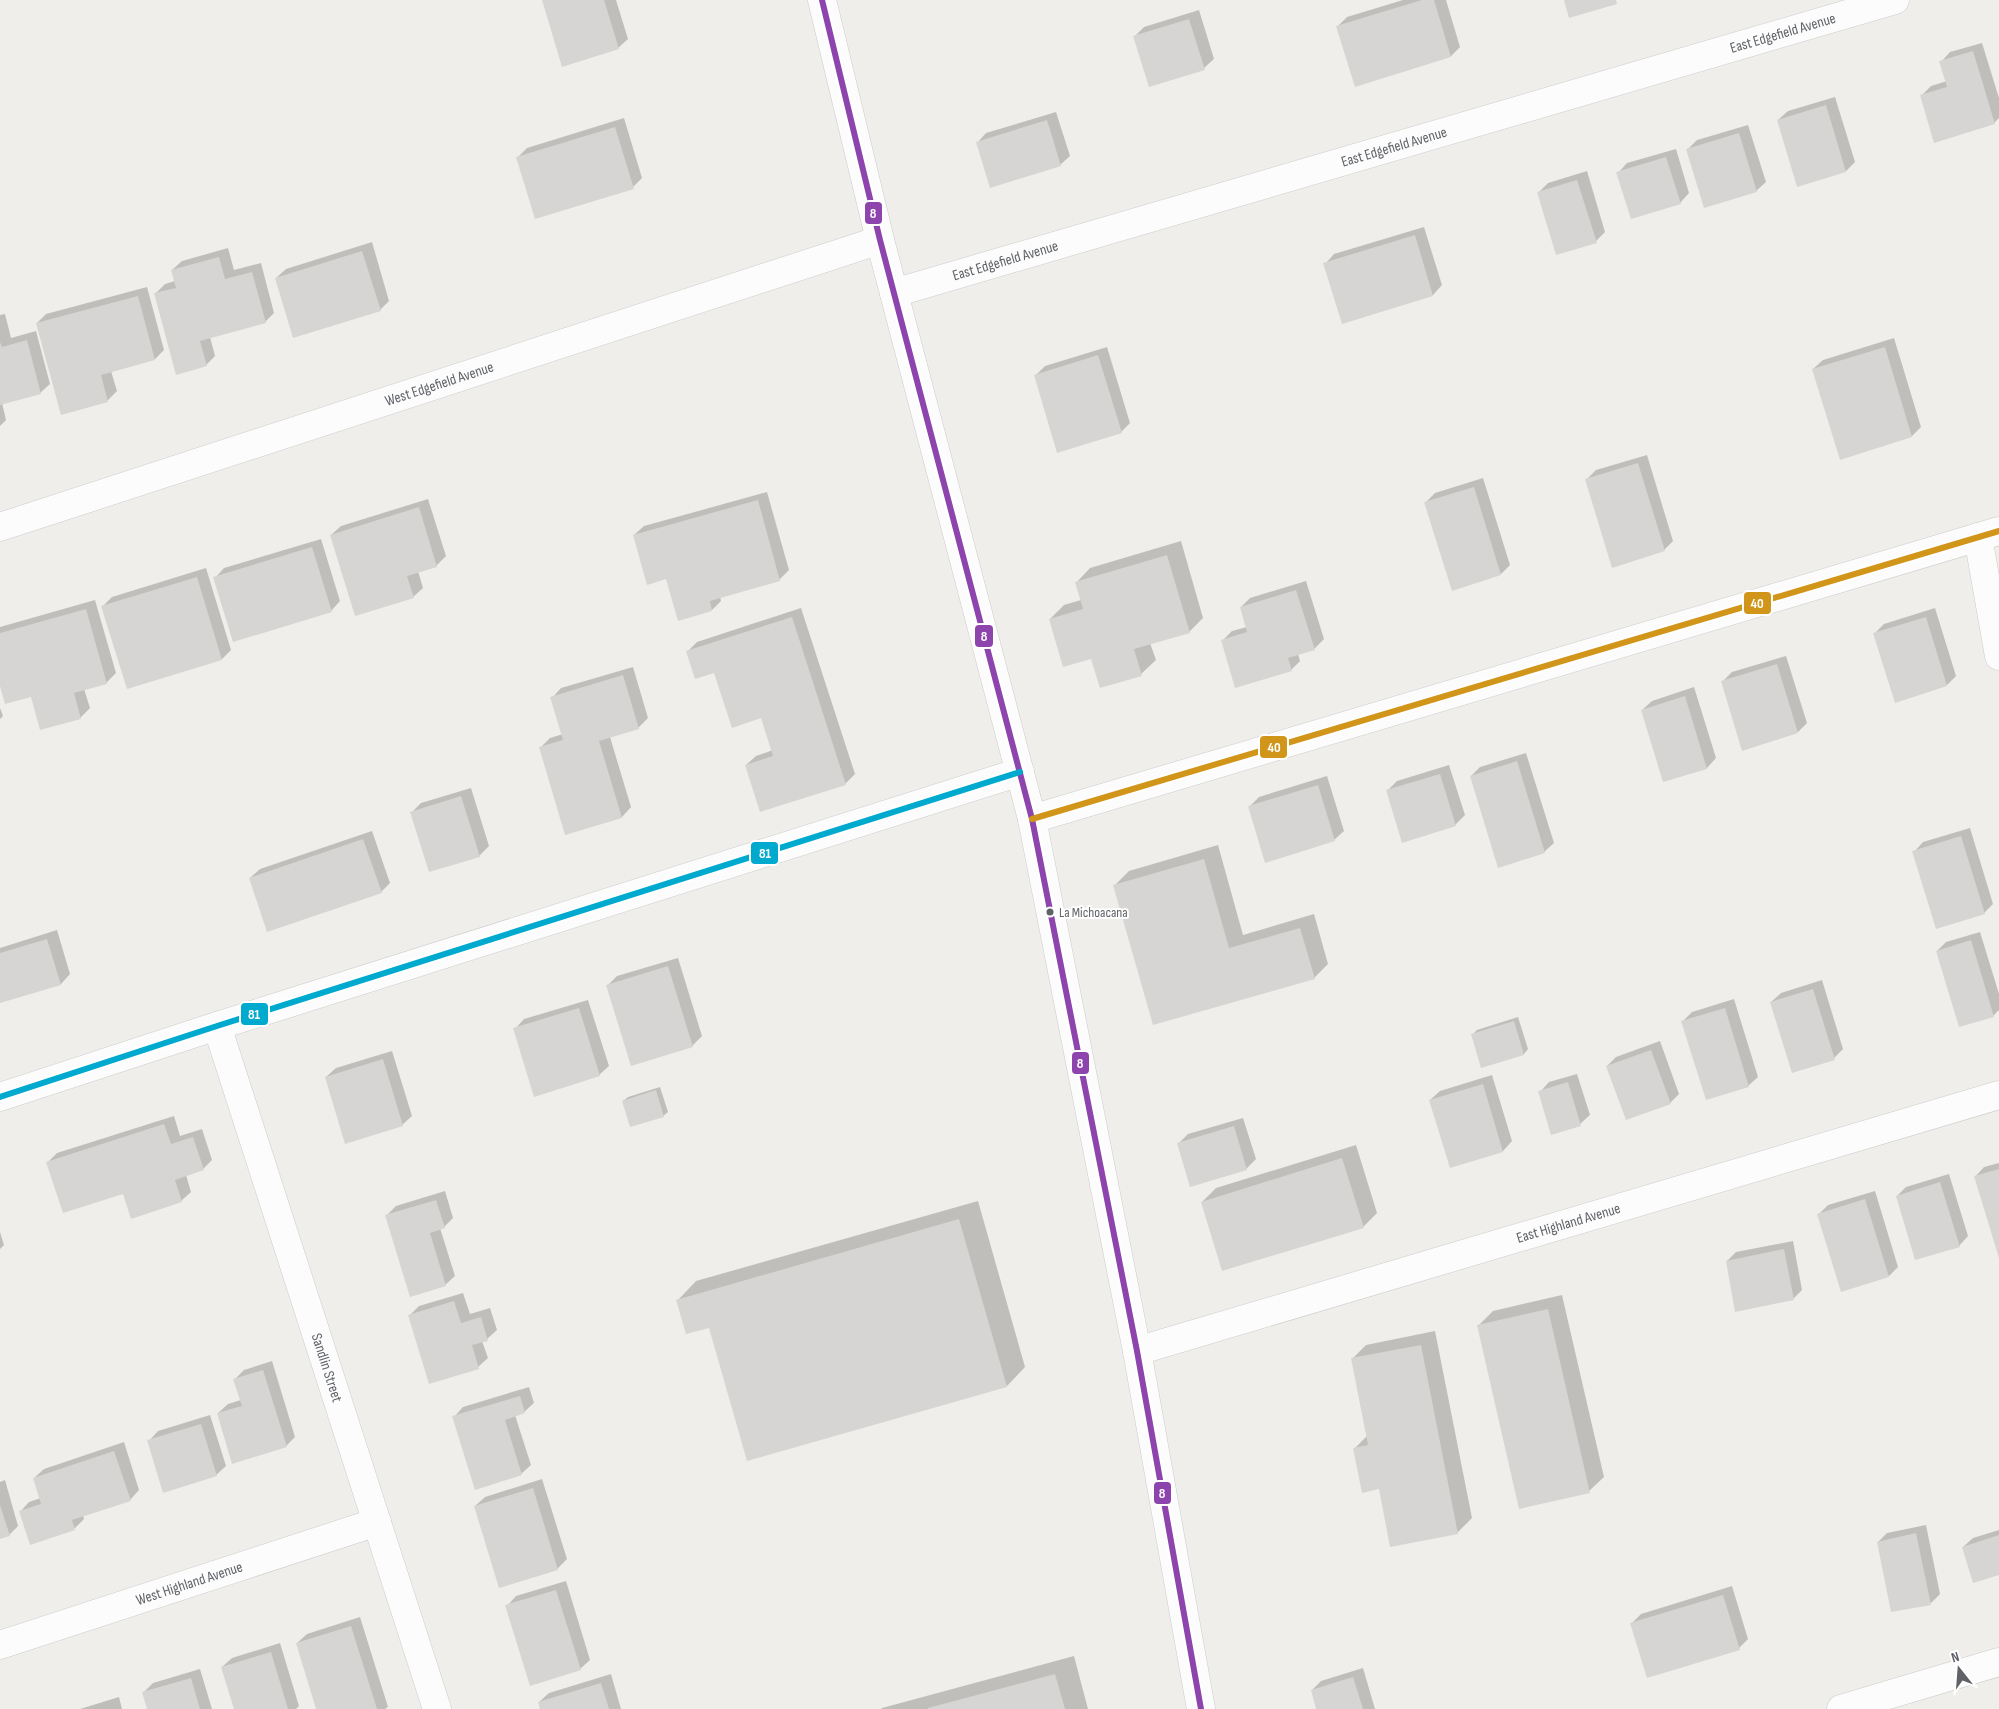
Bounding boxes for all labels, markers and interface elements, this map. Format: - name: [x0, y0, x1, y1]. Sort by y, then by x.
- street label: East Edgefield Avenue: [1728, 8, 1838, 57]
- street label: East Edgefield Avenue: [1339, 122, 1449, 171]
- line badge: 8: [864, 201, 883, 225]
- text: 8: [870, 205, 877, 222]
- street label: East Edgefield Avenue: [950, 236, 1060, 285]
- street label: West Edgefield Avenue: [383, 357, 496, 410]
- line badge: 40: [1743, 591, 1772, 615]
- text: 40: [1750, 595, 1764, 612]
- line badge: 8: [974, 624, 994, 648]
- text: 8: [981, 628, 988, 645]
- line badge: 40: [1259, 735, 1288, 759]
- text: 40: [1267, 739, 1281, 756]
- line badge: 81: [750, 841, 779, 865]
- text: 81: [759, 845, 772, 862]
- place label: La Michoacana: [1059, 904, 1128, 921]
- marker: La Michoacana: [1045, 907, 1055, 917]
- line badge: 81: [240, 1002, 269, 1026]
- text: 81: [248, 1006, 261, 1023]
- line badge: 8: [1071, 1051, 1090, 1075]
- text: 8: [1077, 1055, 1084, 1072]
- street label: East Highland Avenue: [1514, 1199, 1623, 1247]
- street label: Sandlin Street: [307, 1331, 347, 1405]
- line badge: 8: [1153, 1481, 1172, 1505]
- text: 8: [1159, 1485, 1166, 1502]
- street label: West Highland Avenue: [133, 1557, 245, 1610]
- north arrow: [1934, 1644, 1984, 1694]
- text: N: [1949, 1648, 1961, 1666]

